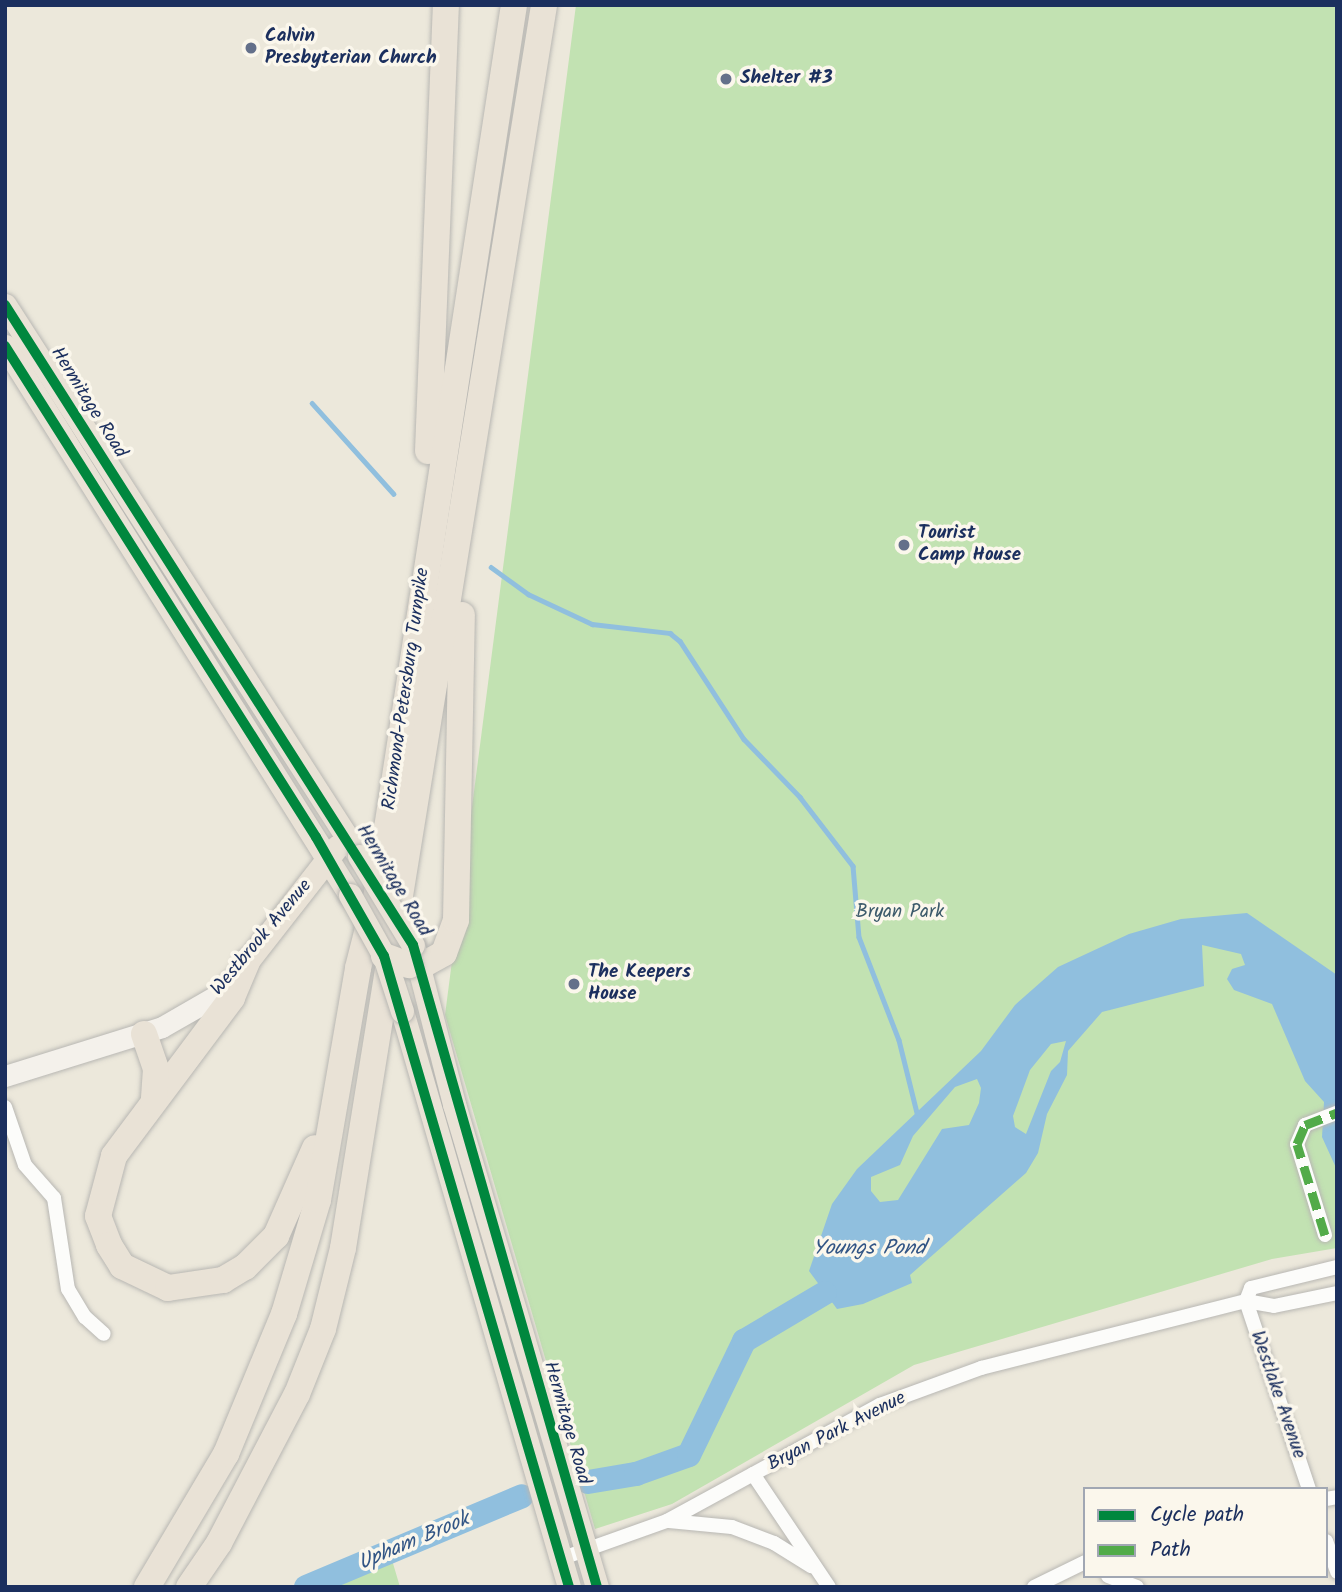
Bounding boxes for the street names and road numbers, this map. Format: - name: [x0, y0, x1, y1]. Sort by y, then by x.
- street label: Hermitage Road: [45, 343, 131, 463]
- street label: Richmond-Petersburg Turnpike: [379, 566, 435, 812]
- street label: Hermitage Road: [351, 821, 435, 941]
- street label: Westbrook Avenue: [207, 875, 317, 1001]
- street label: Westlake Avenue: [1244, 1328, 1310, 1462]
- street label: Hermitage Road: [538, 1359, 594, 1487]
- street label: Bryan Park Avenue: [764, 1387, 910, 1477]

